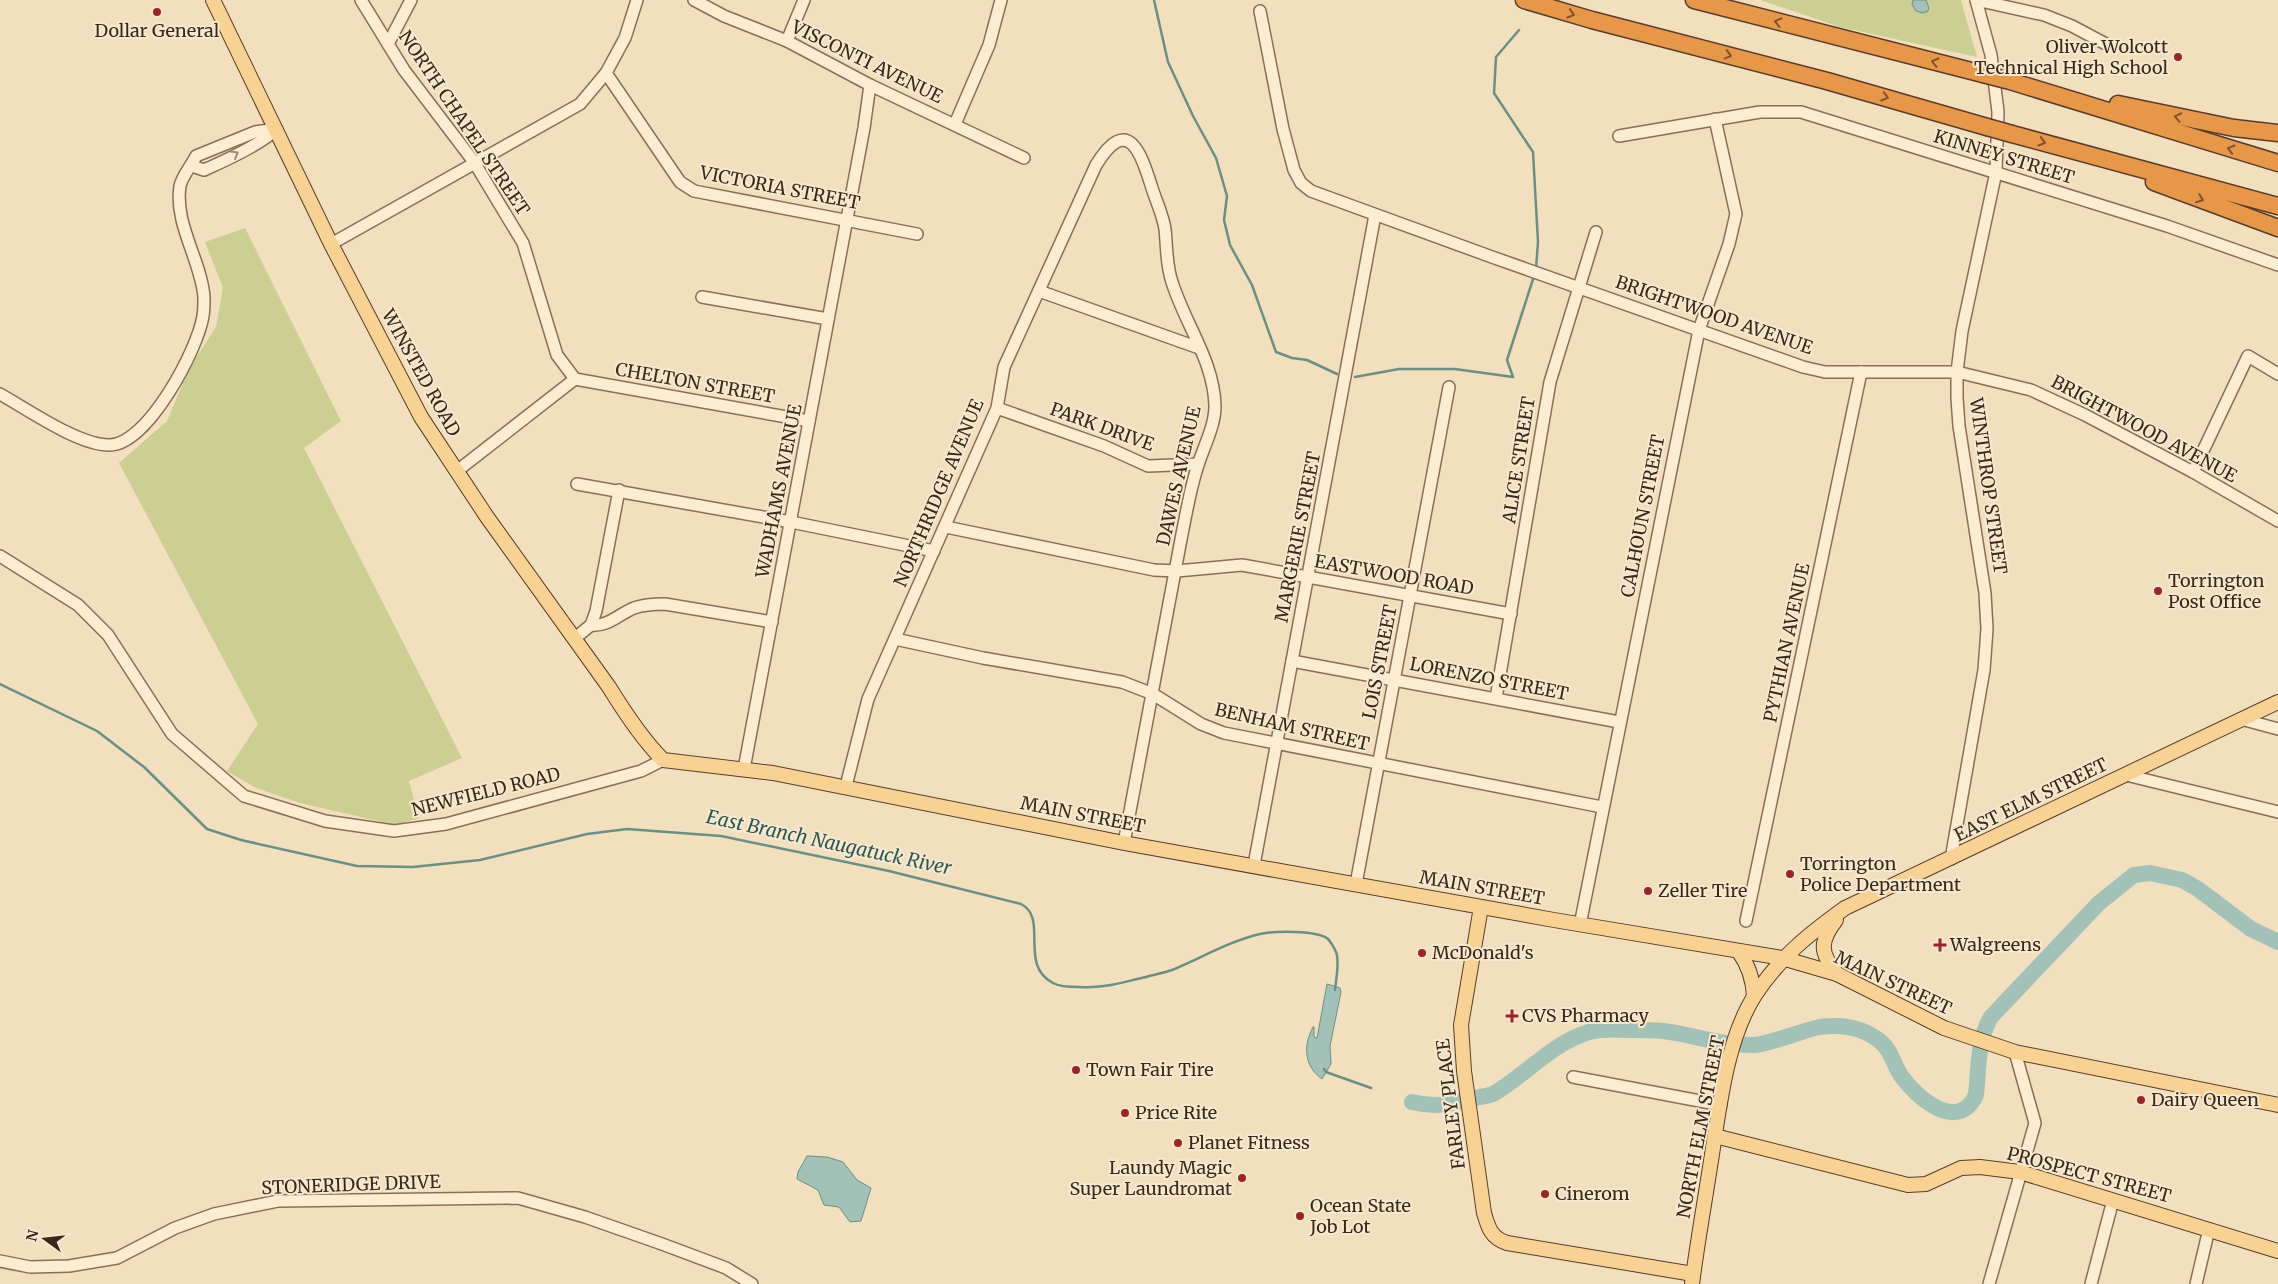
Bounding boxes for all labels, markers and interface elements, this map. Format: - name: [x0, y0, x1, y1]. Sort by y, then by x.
- marker: Dollar General: [151, 6, 163, 18]
- one-way arrow: [1567, 8, 1575, 18]
- street label: VISCONTI AVENUE: [787, 15, 947, 108]
- one-way arrow: [1774, 17, 1782, 27]
- place label: Dollar General: [95, 19, 220, 42]
- street label: NORTH CHAPEL STREET: [394, 26, 535, 220]
- place label: Oliver Wolcott Technical High School: [1974, 35, 2168, 79]
- one-way arrow: [1724, 49, 1733, 60]
- marker: Oliver Wolcott Technical High School: [2172, 51, 2184, 63]
- one-way arrow: [1931, 57, 1940, 68]
- one-way arrow: [1881, 92, 1889, 102]
- one-way arrow: [2174, 112, 2183, 122]
- street label: KINNEY STREET: [1931, 124, 2078, 189]
- one-way arrow: [2038, 137, 2046, 147]
- one-way arrow: [2228, 145, 2236, 155]
- one-way arrow: [230, 151, 239, 161]
- street label: VICTORIA STREET: [697, 161, 863, 214]
- one-way arrow: [2195, 193, 2204, 204]
- street label: BRIGHTWOOD AVENUE: [1613, 270, 1816, 359]
- street label: WINSTED ROAD: [377, 304, 466, 440]
- street label: CHELTON STREET: [614, 357, 777, 408]
- street label: BRIGHTWOOD AVENUE: [2047, 370, 2242, 488]
- street label: ALICE STREET: [1497, 394, 1540, 526]
- street label: NORTHRIDGE AVENUE: [889, 395, 989, 590]
- street label: WINTHROP STREET: [1965, 395, 2012, 576]
- street label: PARK DRIVE: [1047, 397, 1158, 456]
- street label: WADHAMS AVENUE: [750, 402, 807, 581]
- street label: DAWES AVENUE: [1151, 403, 1206, 548]
- street label: CALHOUN STREET: [1615, 432, 1670, 599]
- street label: MARGERIE STREET: [1270, 449, 1325, 624]
- street label: EASTWOOD ROAD: [1313, 549, 1476, 600]
- street label: PYTHIAN AVENUE: [1758, 561, 1815, 725]
- place label: Torrington Post Office: [2168, 569, 2264, 613]
- marker: Torrington Post Office: [2152, 585, 2164, 597]
- street label: LOIS STREET: [1357, 602, 1402, 721]
- street label: LORENZO STREET: [1408, 652, 1571, 705]
- street label: BENHAM STREET: [1213, 698, 1372, 756]
- street label: EAST ELM STREET: [1950, 752, 2112, 847]
- street label: NEWFIELD ROAD: [409, 762, 563, 821]
- street label: MAIN STREET: [1019, 791, 1148, 838]
- water label: East Branch Naugatuck River: [704, 804, 954, 880]
- place label: Torrington Police Department: [1800, 852, 1961, 896]
- street label: MAIN STREET: [1418, 865, 1547, 910]
- marker: Torrington Police Department: [1784, 868, 1796, 880]
- place label: Zeller Tire: [1658, 879, 1747, 902]
- marker: Zeller Tire: [1642, 885, 1654, 897]
- place label: Walgreens: [1949, 933, 2041, 956]
- marker: Walgreens: [1934, 939, 1946, 951]
- place label: McDonald's: [1432, 941, 1534, 964]
- street label: MAIN STREET: [1831, 945, 1956, 1020]
- marker: McDonald's: [1416, 947, 1428, 959]
- place label: CVS Pharmacy: [1522, 1004, 1650, 1027]
- marker: CVS Pharmacy: [1506, 1010, 1518, 1022]
- street label: NORTH ELM STREET: [1671, 1033, 1730, 1220]
- street label: FARLEY PLACE: [1431, 1037, 1470, 1171]
- place label: Town Fair Tire: [1086, 1058, 1214, 1081]
- marker: Town Fair Tire: [1070, 1064, 1082, 1076]
- place label: Dairy Queen: [2151, 1088, 2259, 1111]
- marker: Dairy Queen: [2135, 1094, 2147, 1106]
- place label: Price Rite: [1135, 1101, 1217, 1124]
- marker: Price Rite: [1119, 1107, 1131, 1119]
- place label: Planet Fitness: [1188, 1131, 1310, 1154]
- marker: Planet Fitness: [1172, 1137, 1184, 1149]
- street label: PROSPECT STREET: [2004, 1142, 2174, 1208]
- place label: Laundy Magic Super Laundromat: [1070, 1156, 1232, 1200]
- street label: STONERIDGE DRIVE: [261, 1170, 442, 1199]
- marker: Laundy Magic Super Laundromat: [1236, 1172, 1248, 1184]
- place label: Cinerom: [1555, 1182, 1630, 1205]
- marker: Cinerom: [1539, 1188, 1551, 1200]
- place label: Ocean State Job Lot: [1309, 1194, 1411, 1238]
- marker: Ocean State Job Lot: [1294, 1210, 1306, 1222]
- north arrow: [20, 1214, 70, 1264]
- text: N: [22, 1228, 43, 1243]

